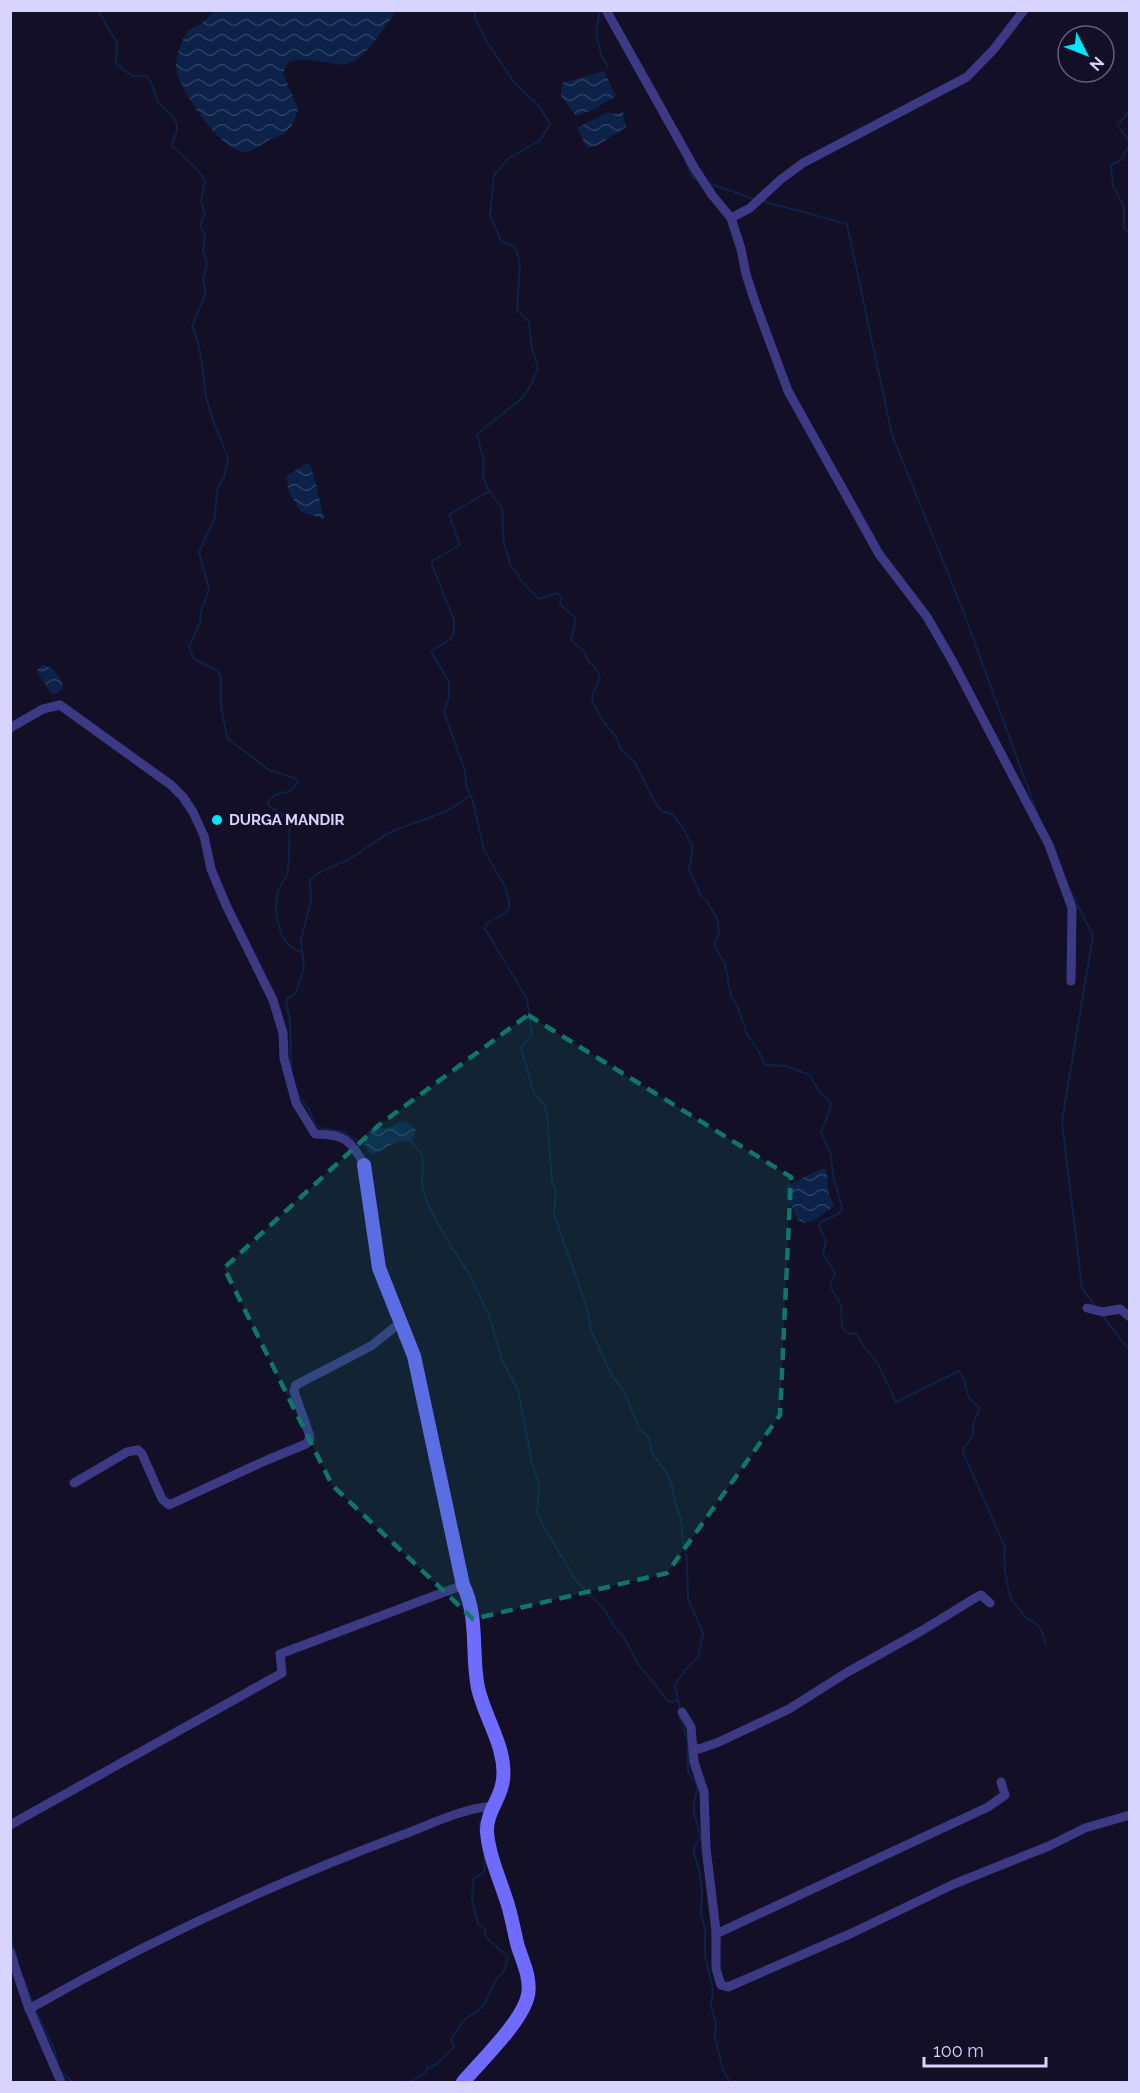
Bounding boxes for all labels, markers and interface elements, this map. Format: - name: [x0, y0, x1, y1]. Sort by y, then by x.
- north arrow: [1056, 24, 1116, 84]
- text: N: [1086, 53, 1108, 75]
- place label: DURGA MANDIR: [229, 811, 345, 829]
- marker: DURGA MANDIR: [210, 813, 224, 827]
- scale bar: [924, 2030, 1046, 2068]
- text: 100 m: [933, 2040, 984, 2061]

